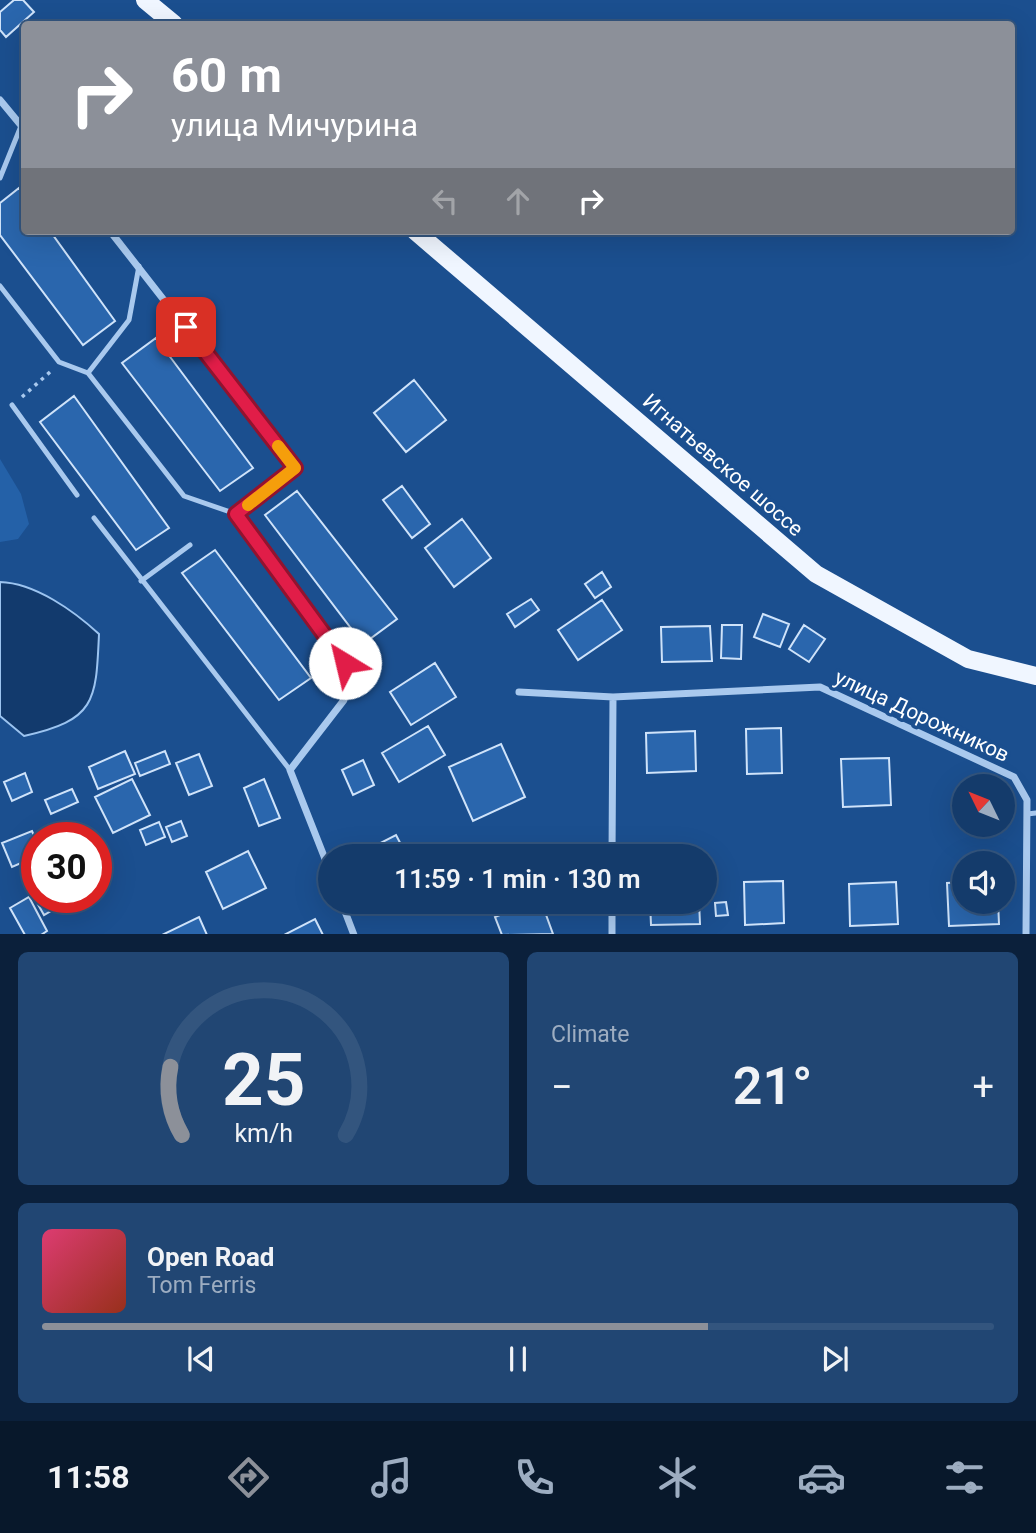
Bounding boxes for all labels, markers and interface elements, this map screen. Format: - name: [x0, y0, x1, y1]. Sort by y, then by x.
- text: 60 m: [171, 47, 282, 104]
- icon: right: [56, 49, 147, 140]
- text: улица Мичурина: [171, 106, 418, 144]
- icon: left: [426, 182, 464, 220]
- icon: ahead: [499, 182, 537, 220]
- icon: right: [572, 182, 610, 220]
- pin: [156, 297, 216, 357]
- icon: arrive: [167, 308, 205, 346]
- street label: Игнатьевское шоссе: [638, 389, 808, 541]
- position arrow: [308, 626, 382, 700]
- street label: улица Дорожников: [831, 665, 1013, 767]
- north arrow: [952, 774, 1015, 836]
- map controls: [952, 774, 1015, 914]
- speed limit sign: 30: [21, 822, 112, 913]
- button: sound: [952, 851, 1015, 914]
- text: 11:59 · 1 min · 130 m: [394, 864, 641, 894]
- text: Climate: [551, 1021, 630, 1048]
- text: 25: [222, 1037, 305, 1123]
- text: 21°: [733, 1056, 812, 1117]
- text: −: [551, 1065, 573, 1109]
- text: +: [972, 1065, 994, 1109]
- text: km/h: [234, 1118, 293, 1147]
- text: Open Road: [147, 1242, 275, 1272]
- text: Tom Ferris: [147, 1272, 256, 1299]
- icon: previous: [182, 1340, 220, 1378]
- icon: pause: [499, 1340, 537, 1378]
- icon: next: [816, 1340, 854, 1378]
- icon: directions: [224, 1453, 273, 1502]
- icon: music: [367, 1453, 416, 1502]
- icon: phone: [510, 1453, 559, 1502]
- icon: climate: [653, 1453, 702, 1502]
- icon: car: [797, 1453, 846, 1502]
- icon: filters: [940, 1453, 989, 1502]
- text: 11:58: [47, 1458, 130, 1496]

